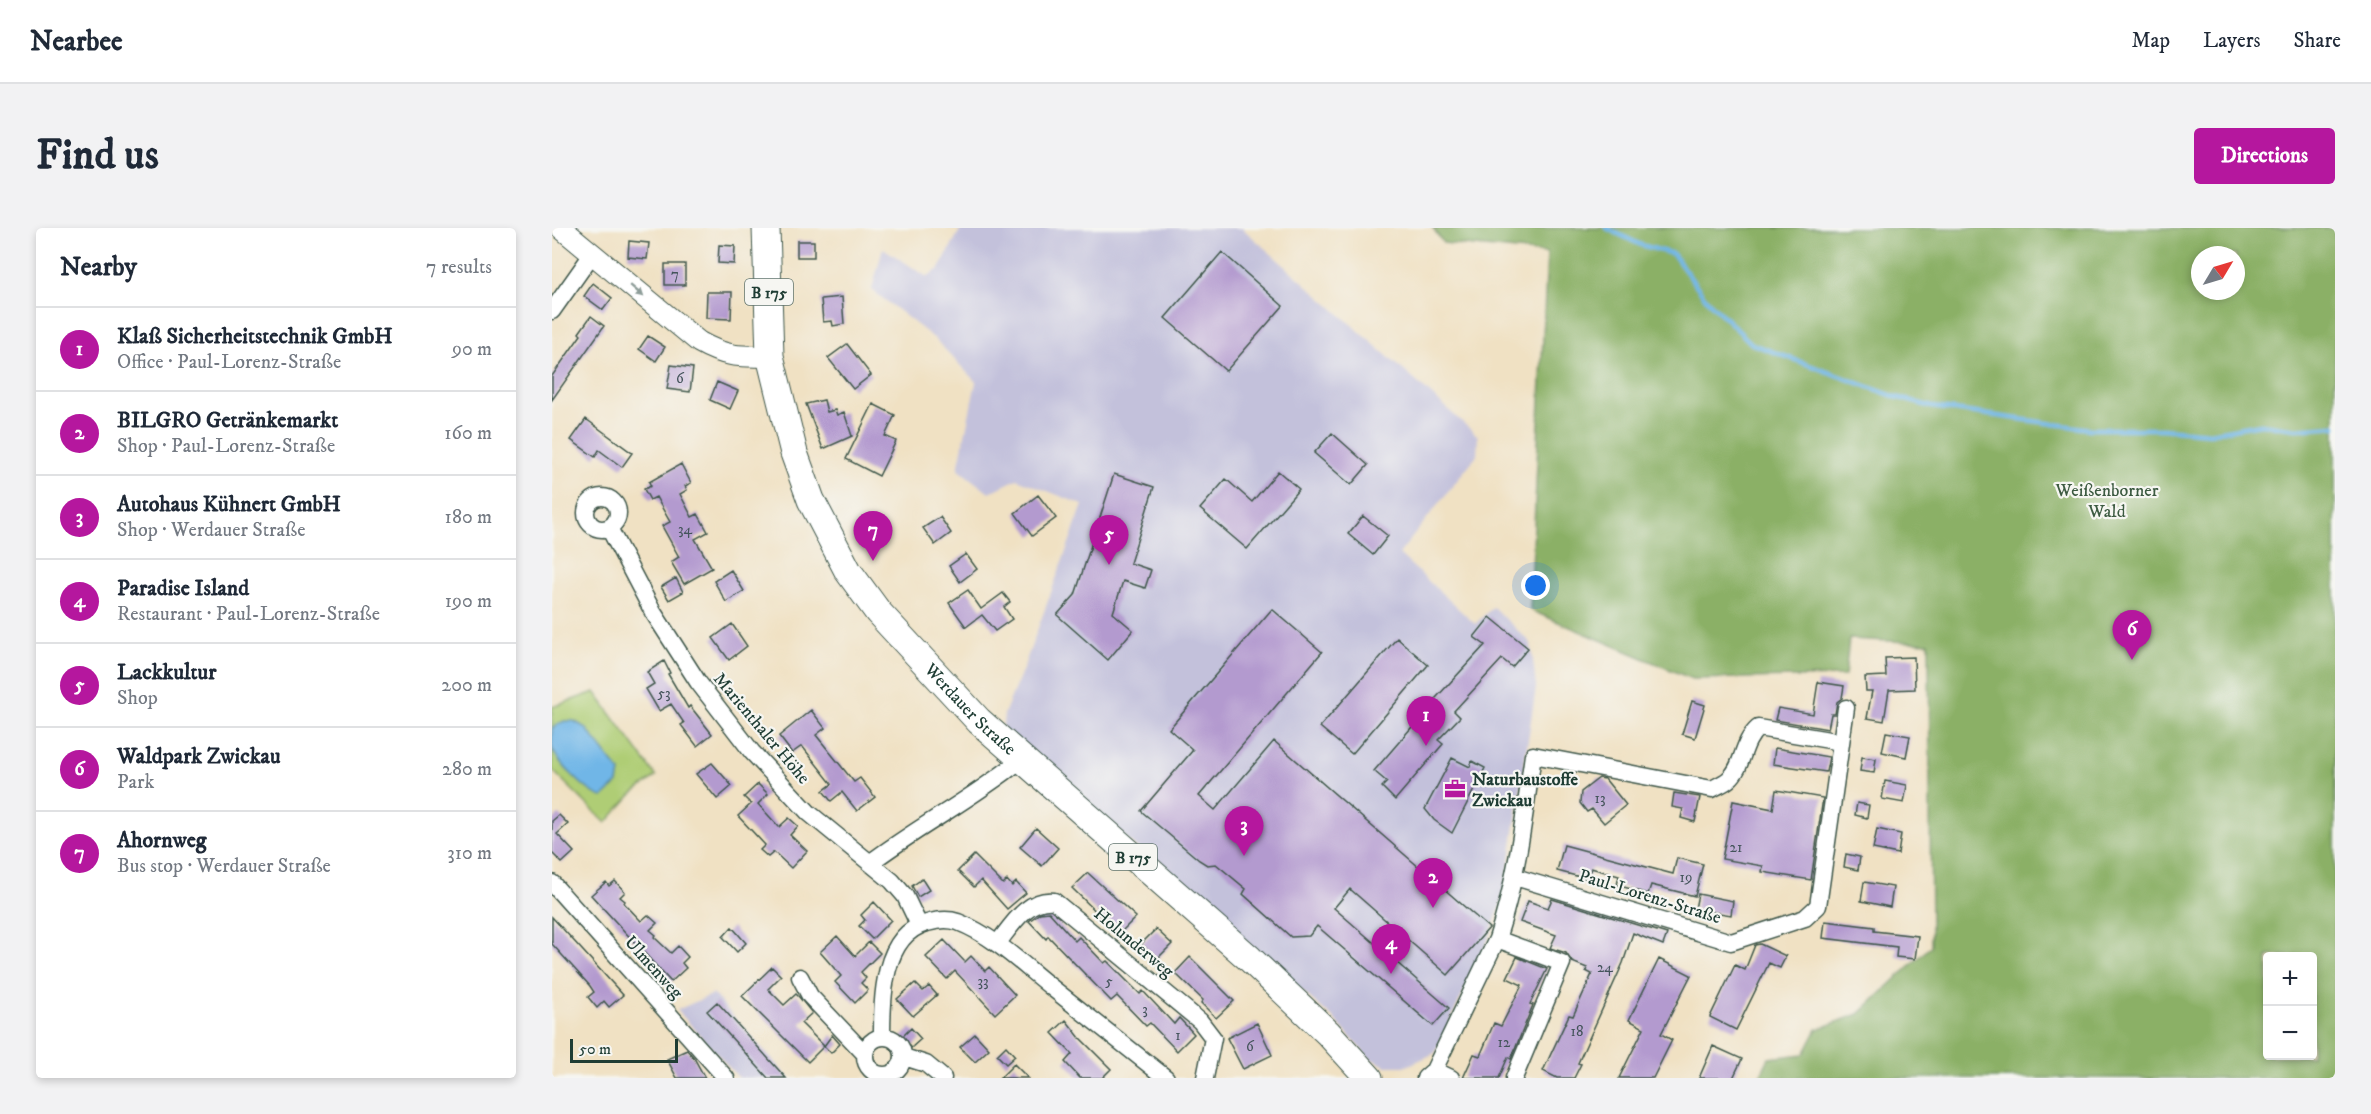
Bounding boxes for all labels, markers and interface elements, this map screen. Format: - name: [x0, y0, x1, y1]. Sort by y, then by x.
- text: Nearbee: [30, 24, 123, 59]
- text: Map: [2131, 28, 2170, 54]
- text: Layers: [2203, 28, 2261, 54]
- text: Share: [2294, 28, 2341, 54]
- button: Directions: [2194, 128, 2335, 184]
- text: Find us: [36, 130, 159, 182]
- north arrow: [2191, 246, 2245, 300]
- text: Nearby: [60, 251, 137, 284]
- text: 7 results: [426, 255, 492, 280]
- house number: 7: [671, 265, 679, 284]
- road number: B 175: [745, 279, 793, 305]
- one-way arrow: [629, 284, 644, 297]
- text: Klaß Sicherheitstechnik GmbH: [117, 323, 393, 350]
- text: 1: [76, 337, 83, 362]
- text: 90 m: [452, 337, 492, 362]
- text: Office · Paul-Lorenz-Straße: [117, 350, 341, 375]
- house number: 6: [676, 369, 685, 388]
- text: BILGRO Getränkemarkt: [117, 407, 338, 434]
- text: 2: [75, 421, 84, 446]
- text: 160 m: [444, 421, 492, 446]
- text: Shop · Paul-Lorenz-Straße: [117, 434, 335, 459]
- park label: Weißenborner Wald: [2055, 480, 2159, 523]
- text: Autohaus Kühnert GmbH: [117, 491, 341, 518]
- text: 3: [76, 505, 83, 530]
- text: 180 m: [445, 505, 492, 530]
- pin: 7: [854, 512, 892, 561]
- pin: 5: [1090, 516, 1128, 565]
- text: Shop · Werdauer Straße: [117, 518, 305, 543]
- house number: 34: [678, 520, 692, 539]
- your location: [1521, 571, 1550, 600]
- text: Paradise Island: [117, 575, 249, 602]
- text: 4: [74, 589, 85, 614]
- text: 190 m: [445, 589, 492, 614]
- text: Restaurant · Paul-Lorenz-Straße: [117, 602, 380, 627]
- pin: 6: [2112, 610, 2152, 660]
- street label: Werdauer Straße: [919, 658, 1020, 760]
- text: Lackkultur: [117, 659, 216, 686]
- street label: Marienthaler Höhe: [708, 668, 814, 789]
- text: 5: [75, 673, 84, 698]
- text: 200 m: [441, 673, 492, 698]
- house number: 53: [657, 684, 671, 703]
- text: Shop: [117, 686, 158, 711]
- pin: 1: [1406, 696, 1446, 746]
- text: Waldpark Zwickau: [117, 743, 281, 770]
- text: 6: [74, 757, 85, 782]
- text: 280 m: [442, 757, 492, 782]
- place label: Naturbaustoffe Zwickau: [1472, 769, 1578, 812]
- text: Park: [117, 770, 154, 795]
- office icon: Naturbaustoffe Zwickau: [1443, 777, 1467, 801]
- house number: 13: [1594, 789, 1606, 808]
- pin: 3: [1224, 806, 1264, 856]
- text: Ahornweg: [117, 827, 207, 854]
- house number: 21: [1730, 838, 1742, 857]
- text: 7: [74, 841, 85, 866]
- text: 310 m: [447, 841, 492, 866]
- road number: B 175: [1109, 844, 1157, 870]
- text: Bus stop · Werdauer Straße: [117, 854, 331, 879]
- pin: 2: [1414, 858, 1452, 908]
- street label: Paul-Lorenz-Straße: [1576, 865, 1724, 929]
- house number: 19: [1680, 868, 1692, 887]
- street label: Holunderweg: [1089, 903, 1178, 983]
- pin: 4: [1372, 924, 1410, 974]
- street label: Ulmenweg: [619, 932, 687, 1004]
- map controls: [2263, 952, 2317, 1060]
- button: +: [2263, 952, 2317, 1006]
- house number: 24: [1597, 958, 1613, 977]
- house number: 33: [977, 972, 989, 991]
- house number: 5: [1105, 972, 1113, 991]
- house number: 3: [1142, 1000, 1148, 1019]
- button: −: [2263, 1006, 2317, 1060]
- house number: 18: [1570, 1022, 1584, 1041]
- house number: 1: [1175, 1026, 1181, 1045]
- house number: 12: [1498, 1033, 1511, 1052]
- scale bar: [570, 1036, 678, 1064]
- house number: 6: [1246, 1037, 1255, 1056]
- text: 50 m: [579, 1039, 611, 1059]

